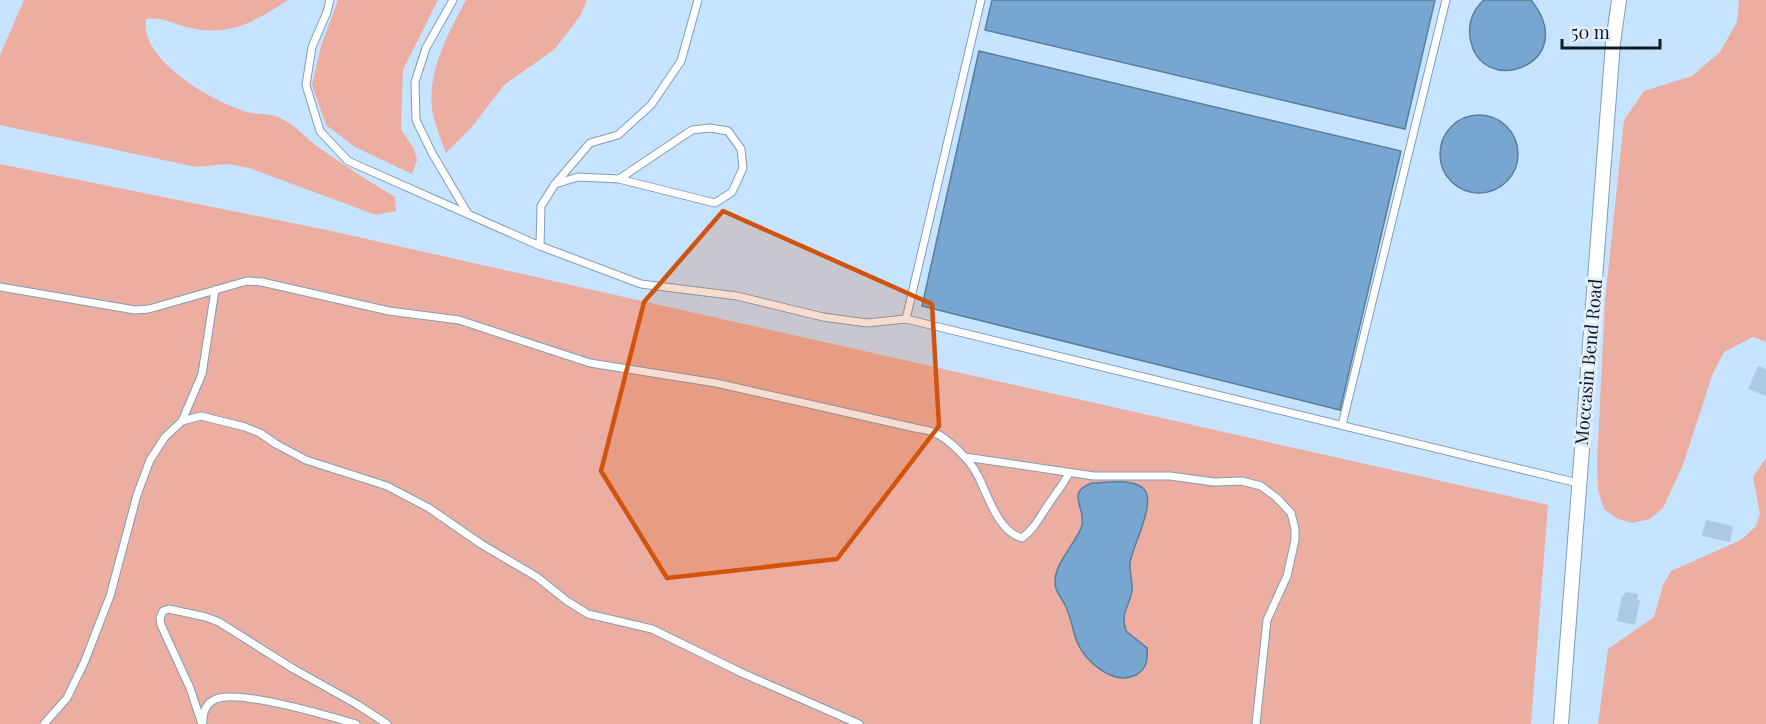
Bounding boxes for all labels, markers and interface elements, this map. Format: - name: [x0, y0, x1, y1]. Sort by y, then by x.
- scale bar: [1562, 12, 1660, 50]
- text: 50 m: [1571, 20, 1610, 44]
- street label: Moccasin Bend Road: [1569, 277, 1607, 446]

